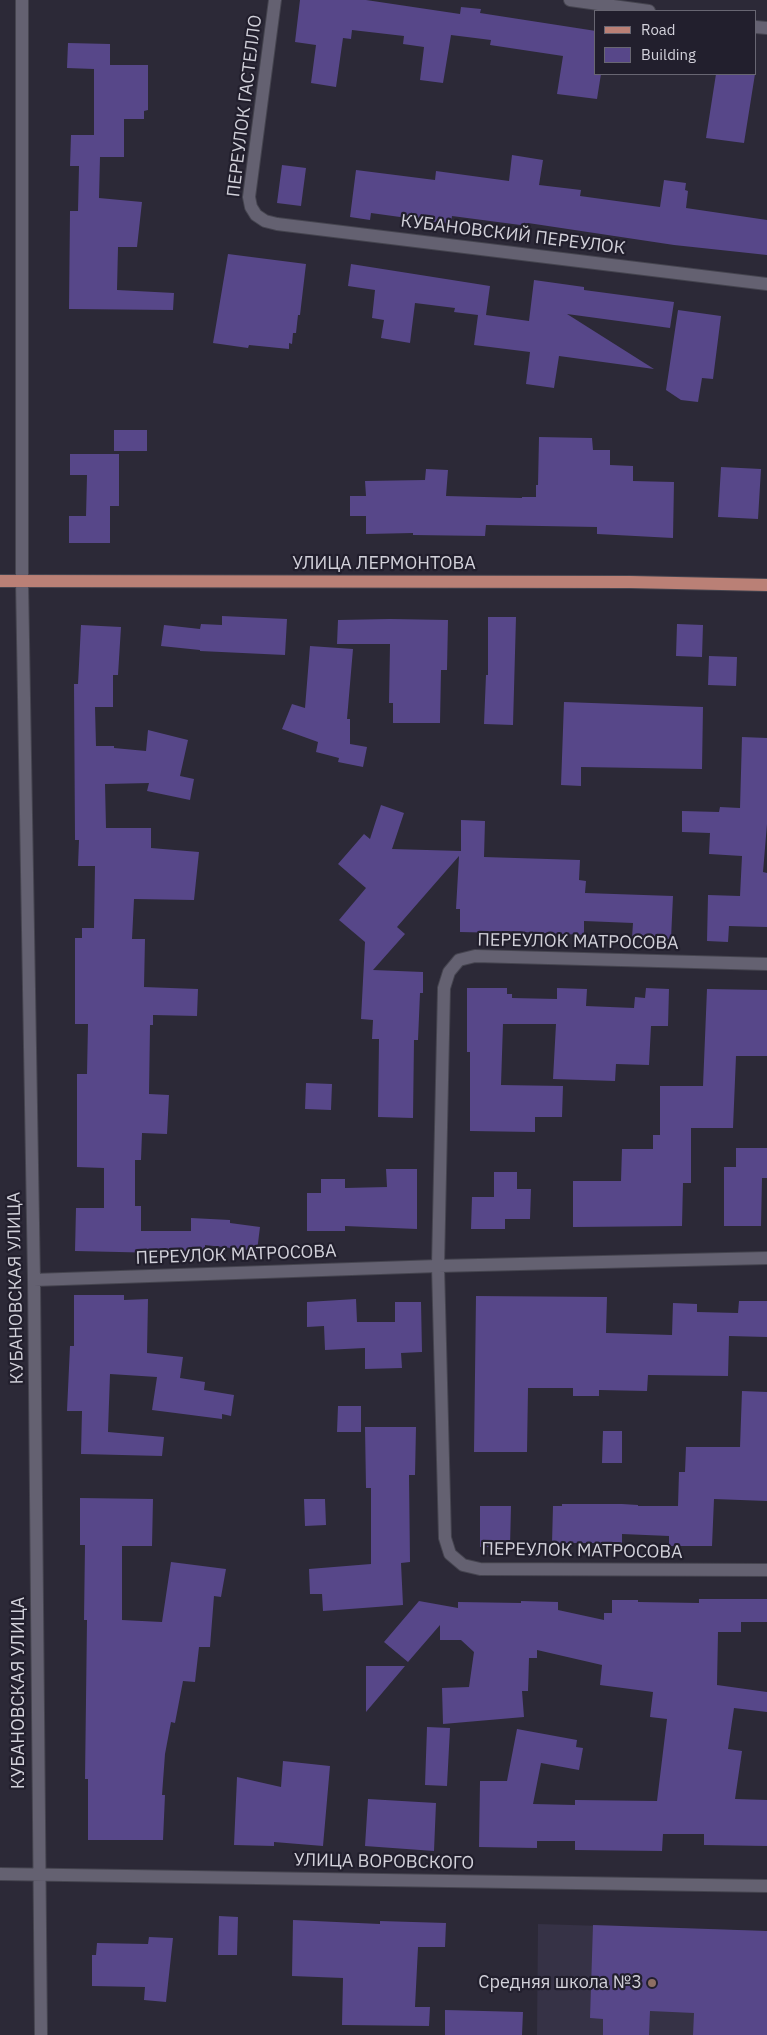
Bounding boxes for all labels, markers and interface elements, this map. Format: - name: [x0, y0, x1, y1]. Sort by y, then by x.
- legend: [594, 10, 757, 75]
- street label: ПЕРЕУЛОК ГАСТЕЛЛО: [223, 14, 267, 198]
- text: Road: [641, 20, 676, 39]
- text: Building: [641, 45, 696, 64]
- street label: КУБАНОВСКИЙ ПЕРЕУЛОК: [399, 210, 627, 260]
- street label: УЛИЦА ЛЕРМОНТОВА: [292, 553, 476, 575]
- street label: ПЕРЕУЛОК МАТРОСОВА: [477, 929, 679, 955]
- street label: КУБАНОВСКАЯ УЛИЦА: [4, 1192, 28, 1384]
- street label: ПЕРЕУЛОК МАТРОСОВА: [135, 1241, 337, 1269]
- street label: ПЕРЕУЛОК МАТРОСОВА: [481, 1538, 683, 1564]
- street label: КУБАНОВСКАЯ УЛИЦА: [8, 1597, 30, 1789]
- street label: УЛИЦА ВОРОВСКОГО: [294, 1850, 474, 1874]
- place label: Средняя школа №3: [478, 1972, 642, 1994]
- marker: Средняя школа №3: [646, 1977, 658, 1989]

